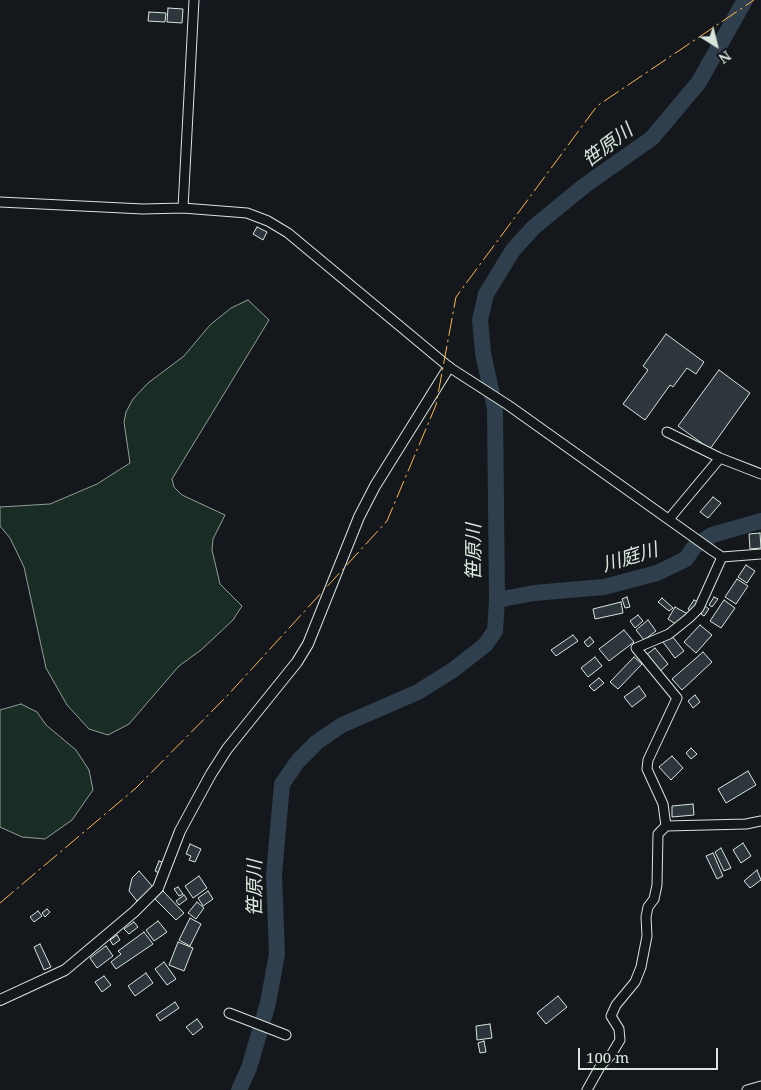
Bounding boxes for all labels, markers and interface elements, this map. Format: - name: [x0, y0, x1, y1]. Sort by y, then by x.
- north arrow: [691, 20, 741, 70]
- text: N: [715, 47, 735, 68]
- water label: 笹原川: [578, 120, 638, 172]
- water label: 笹原川: [464, 524, 486, 580]
- water label: 川庭川: [599, 539, 661, 577]
- water label: 笹原川: [245, 860, 267, 916]
- scale bar: [581, 1038, 721, 1070]
- text: 100 m: [586, 1047, 629, 1067]

